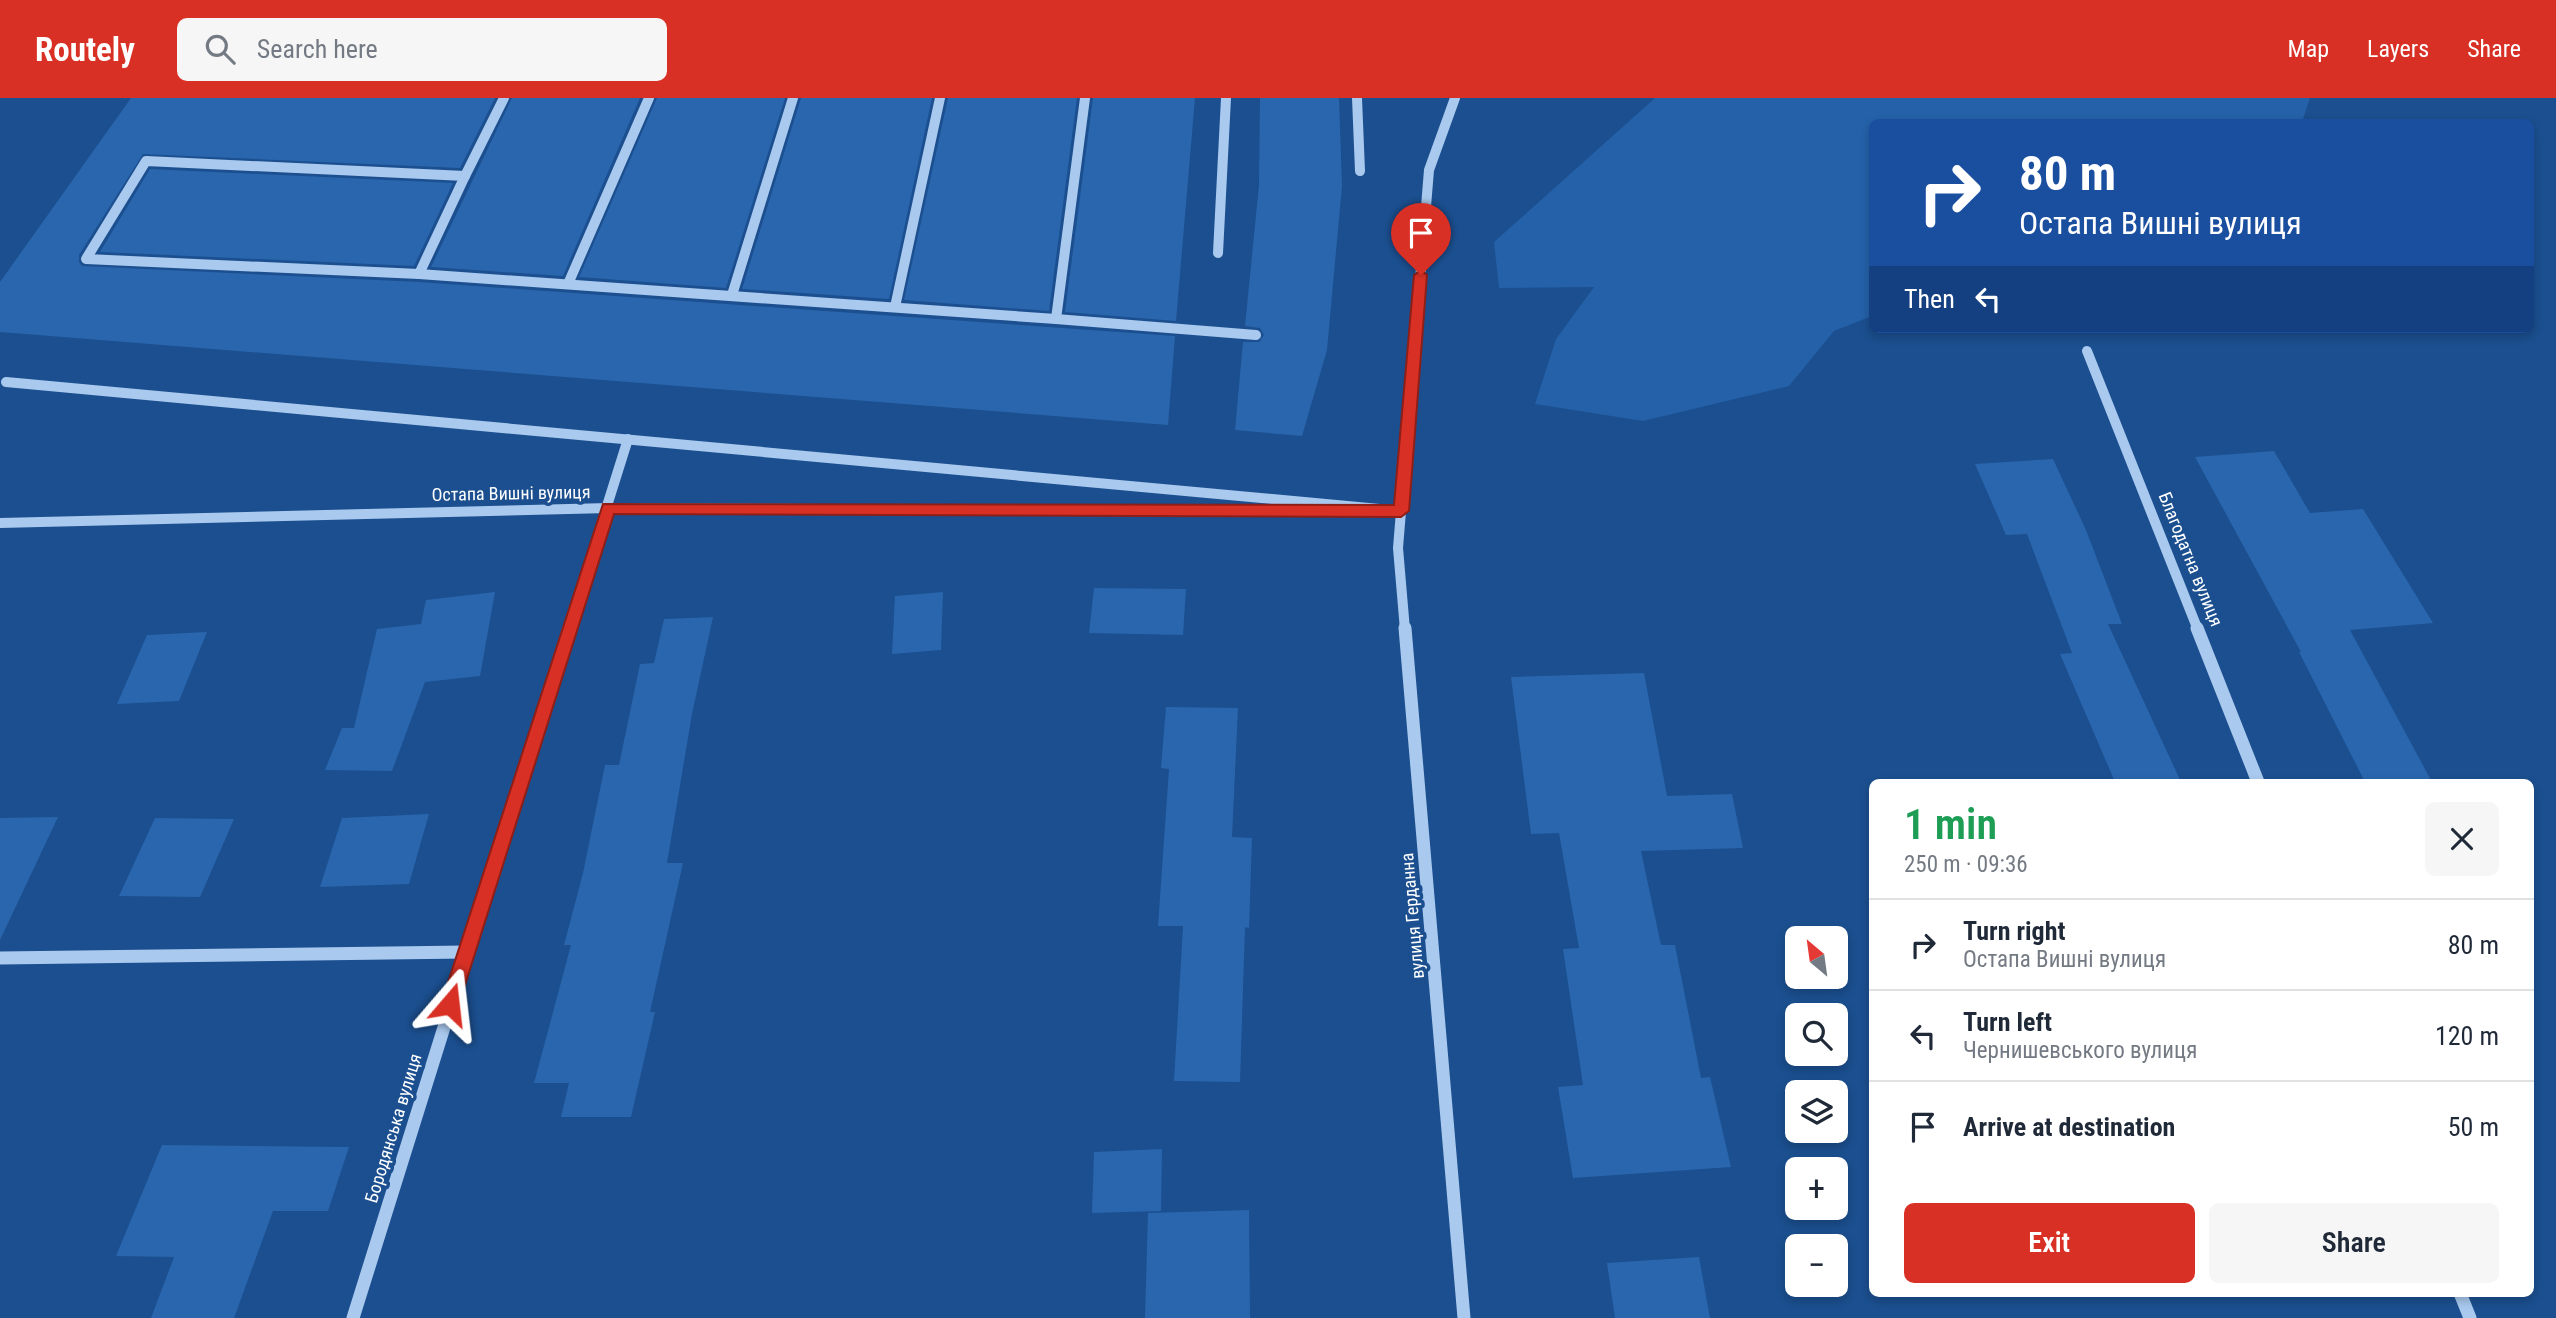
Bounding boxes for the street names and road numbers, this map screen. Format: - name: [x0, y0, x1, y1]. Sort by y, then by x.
- street label: Остапа Вишні вулиця: [431, 481, 591, 505]
- street label: Благодатна вулиця: [2154, 489, 2228, 629]
- street label: вулиця Герданна: [1396, 852, 1428, 980]
- street label: Бородянська вулиця: [360, 1051, 426, 1205]

